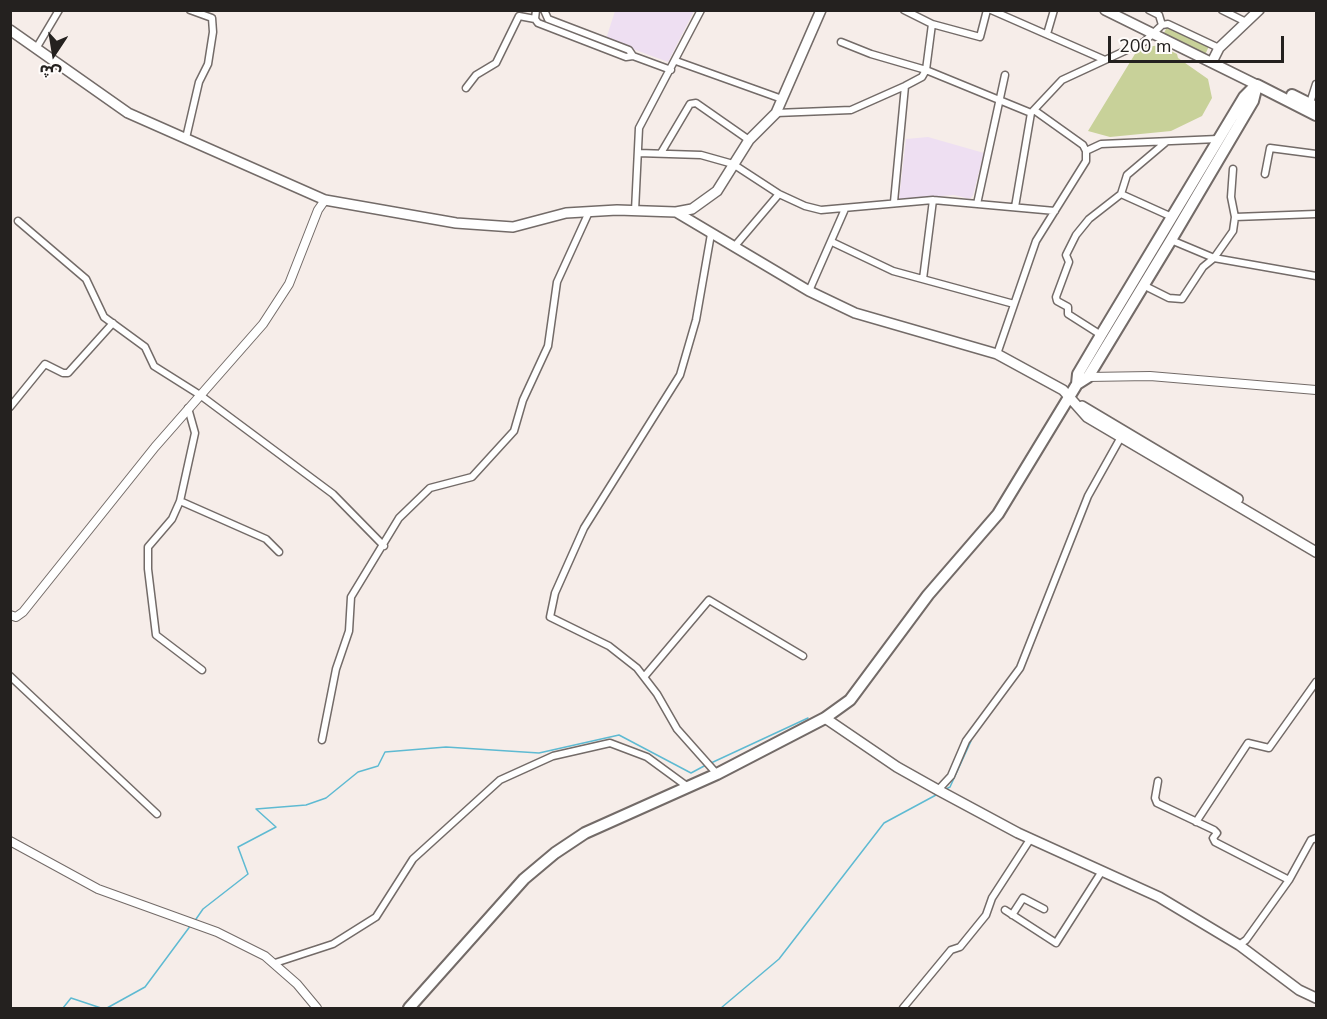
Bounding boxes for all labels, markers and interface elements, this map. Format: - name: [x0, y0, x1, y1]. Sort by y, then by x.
- north arrow: [24, 24, 84, 84]
- scale bar: [1111, 24, 1286, 62]
- text: 200 m: [1119, 34, 1171, 58]
- text: ش: [37, 59, 63, 85]

